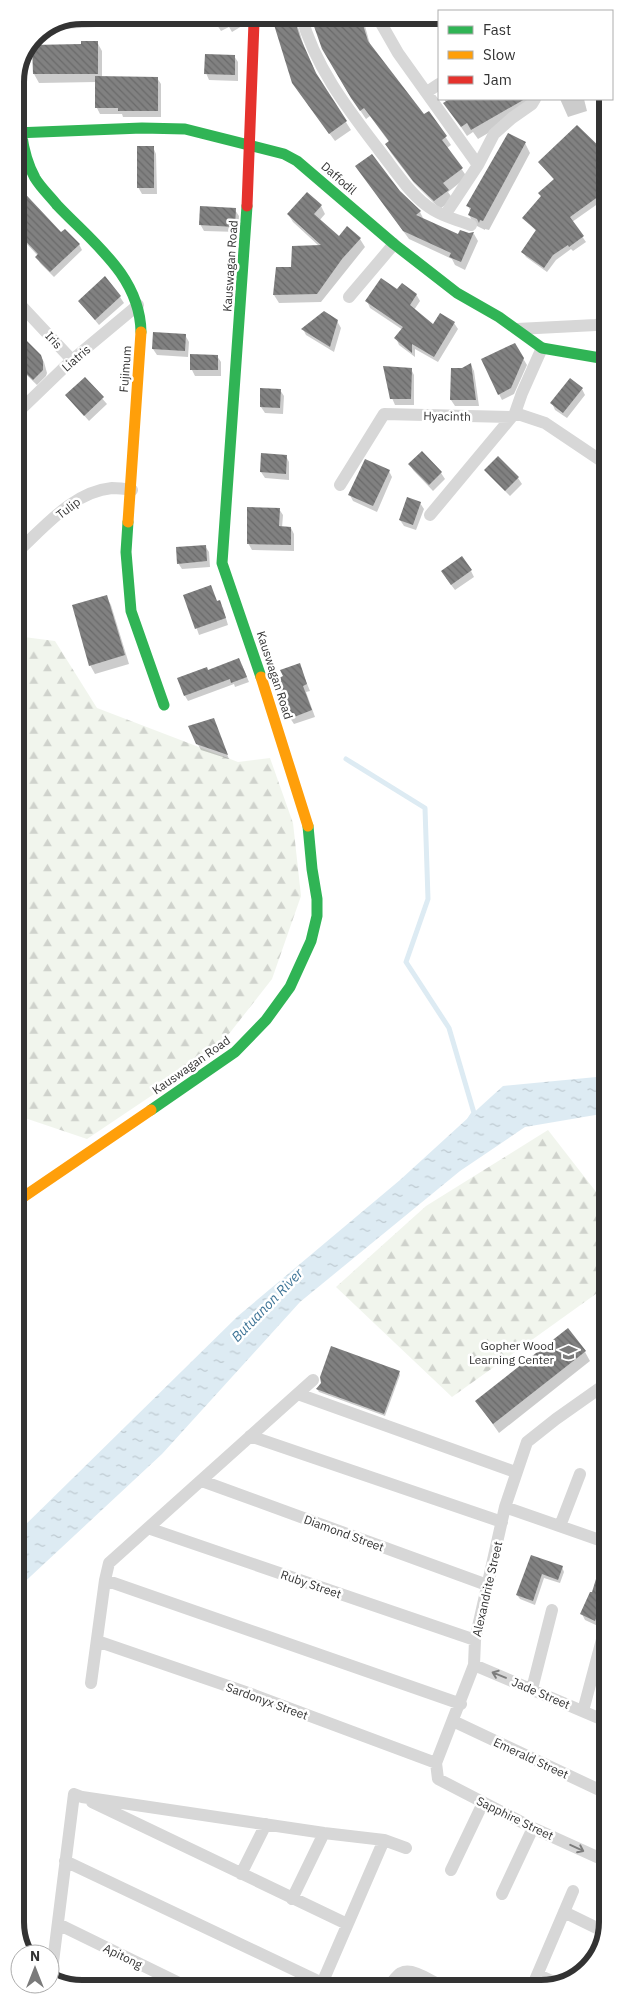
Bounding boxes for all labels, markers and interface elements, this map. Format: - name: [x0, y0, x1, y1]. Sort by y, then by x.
- legend: [438, 10, 613, 100]
- text: Fast: [483, 20, 511, 39]
- text: Slow: [483, 45, 516, 64]
- text: Jam: [483, 70, 512, 89]
- street label: Daffodil: [318, 159, 360, 197]
- street label: Kauswagan Road: [219, 220, 241, 312]
- street label: Iris: [42, 328, 66, 352]
- street label: Liatris: [59, 341, 93, 374]
- street label: Fujimum: [116, 345, 134, 393]
- street label: Hyacinth: [423, 408, 471, 424]
- street label: Tulip: [53, 494, 83, 522]
- street label: Kauswagan Road: [254, 629, 296, 721]
- street label: Kauswagan Road: [149, 1033, 233, 1097]
- water label: Butuanon River: [227, 1264, 307, 1346]
- place label: Gopher Wood Learning Center: [469, 1338, 555, 1367]
- school or university icon: Gopher Wood Learning Center: [558, 1342, 578, 1362]
- street label: Diamond Street: [302, 1512, 386, 1554]
- street label: Alexandrite Street: [469, 1540, 505, 1638]
- street label: Ruby Street: [279, 1567, 343, 1601]
- one-way arrow: [492, 1670, 507, 1680]
- street label: Jade Street: [510, 1674, 572, 1712]
- street label: Sardonyx Street: [224, 1679, 310, 1723]
- street label: Emerald Street: [491, 1734, 571, 1782]
- street label: Sapphire Street: [474, 1793, 556, 1843]
- one-way arrow: [569, 1844, 584, 1853]
- street label: Apitong: [101, 1940, 146, 1972]
- north arrow: [10, 1944, 60, 1994]
- text: N: [30, 1947, 40, 1965]

